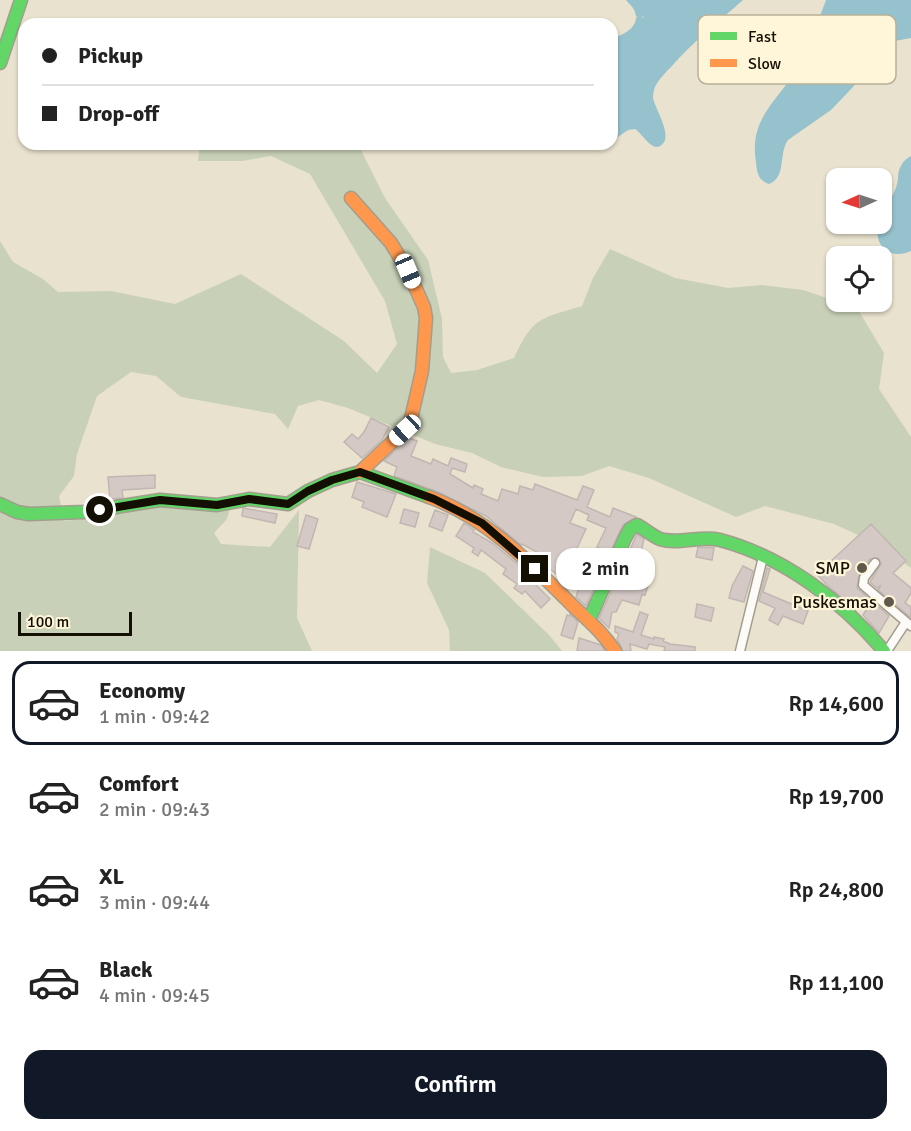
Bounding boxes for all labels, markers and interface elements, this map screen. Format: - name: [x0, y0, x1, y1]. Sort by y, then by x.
- legend: [698, 15, 896, 84]
- text: Fast: [748, 27, 777, 47]
- text: Pickup: [78, 42, 143, 69]
- text: Slow: [748, 54, 782, 74]
- text: Drop-off: [78, 100, 159, 127]
- north arrow: [826, 168, 892, 234]
- map controls: [826, 168, 892, 312]
- button: locate: [826, 246, 892, 312]
- car: [393, 251, 423, 291]
- car: [386, 411, 424, 449]
- route start: [86, 496, 113, 523]
- callout: 2 min: [556, 548, 655, 590]
- route end: [521, 555, 548, 582]
- text: 2 min: [582, 556, 629, 581]
- place label: SMP: [815, 557, 850, 579]
- marker: SMP: [855, 561, 869, 575]
- place label: Puskesmas: [792, 591, 877, 613]
- marker: Puskesmas: [882, 595, 896, 609]
- scale bar: [18, 609, 132, 636]
- text: 100 m: [27, 612, 69, 632]
- icon: car: [27, 676, 81, 730]
- text: Economy: [99, 677, 185, 704]
- text: Rp 14,600: [788, 690, 884, 717]
- text: 1 min · 09:42: [99, 704, 210, 729]
- icon: car: [27, 769, 81, 823]
- text: Comfort: [99, 770, 179, 797]
- text: Rp 19,700: [788, 783, 884, 810]
- text: 2 min · 09:43: [99, 797, 210, 822]
- icon: car: [27, 862, 81, 916]
- text: XL: [99, 863, 124, 890]
- text: Rp 24,800: [788, 876, 884, 903]
- text: 3 min · 09:44: [99, 890, 210, 915]
- icon: car: [27, 955, 81, 1009]
- text: Black: [99, 956, 153, 983]
- text: Rp 11,100: [788, 969, 884, 996]
- text: 4 min · 09:45: [99, 983, 210, 1008]
- button: Confirm: [24, 1050, 887, 1119]

